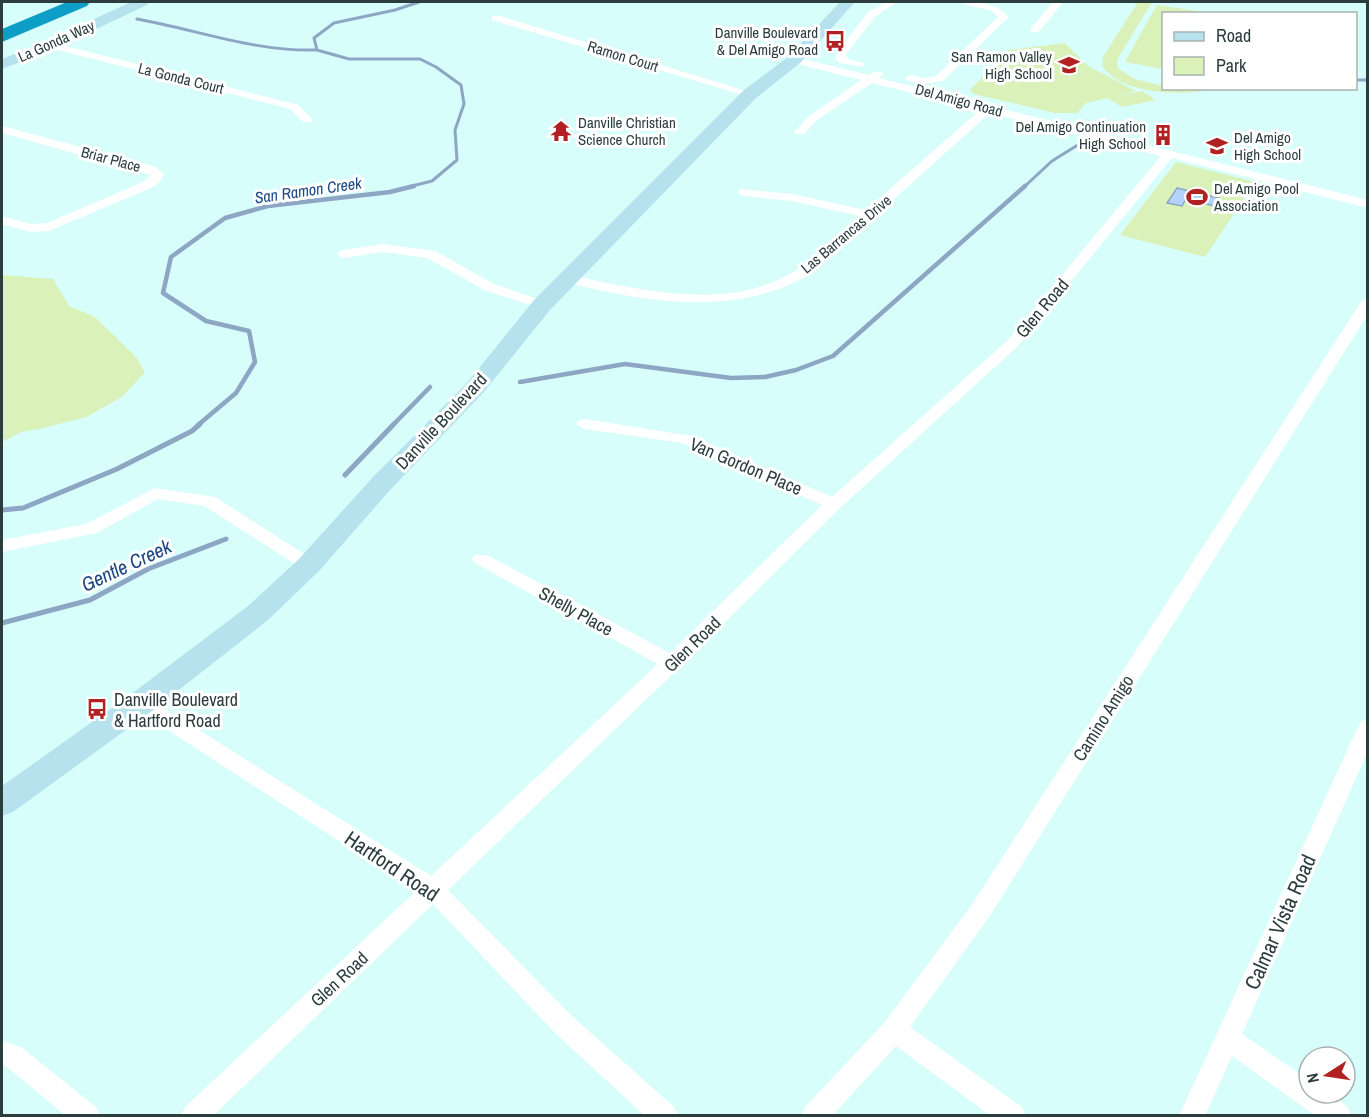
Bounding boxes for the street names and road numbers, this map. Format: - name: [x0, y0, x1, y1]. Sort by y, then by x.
- street label: La Gonda Way: [14, 14, 98, 67]
- street label: Ramon Court: [585, 35, 662, 77]
- street label: La Gonda Court: [136, 57, 227, 99]
- street label: Del Amigo Road: [913, 78, 1005, 122]
- street label: Briar Place: [79, 141, 143, 177]
- street label: Las Barrancas Drive: [796, 190, 896, 278]
- street label: Glen Road: [1010, 273, 1074, 343]
- street label: Danville Boulevard: [390, 367, 492, 475]
- street label: Van Gordon Place: [686, 431, 806, 501]
- street label: Shelly Place: [534, 580, 618, 642]
- street label: Glen Road: [658, 610, 726, 678]
- street label: Camino Amigo: [1067, 670, 1139, 766]
- street label: Hartford Road: [339, 824, 445, 908]
- street label: Calmar Vista Road: [1237, 850, 1323, 994]
- street label: Glen Road: [305, 946, 373, 1012]

